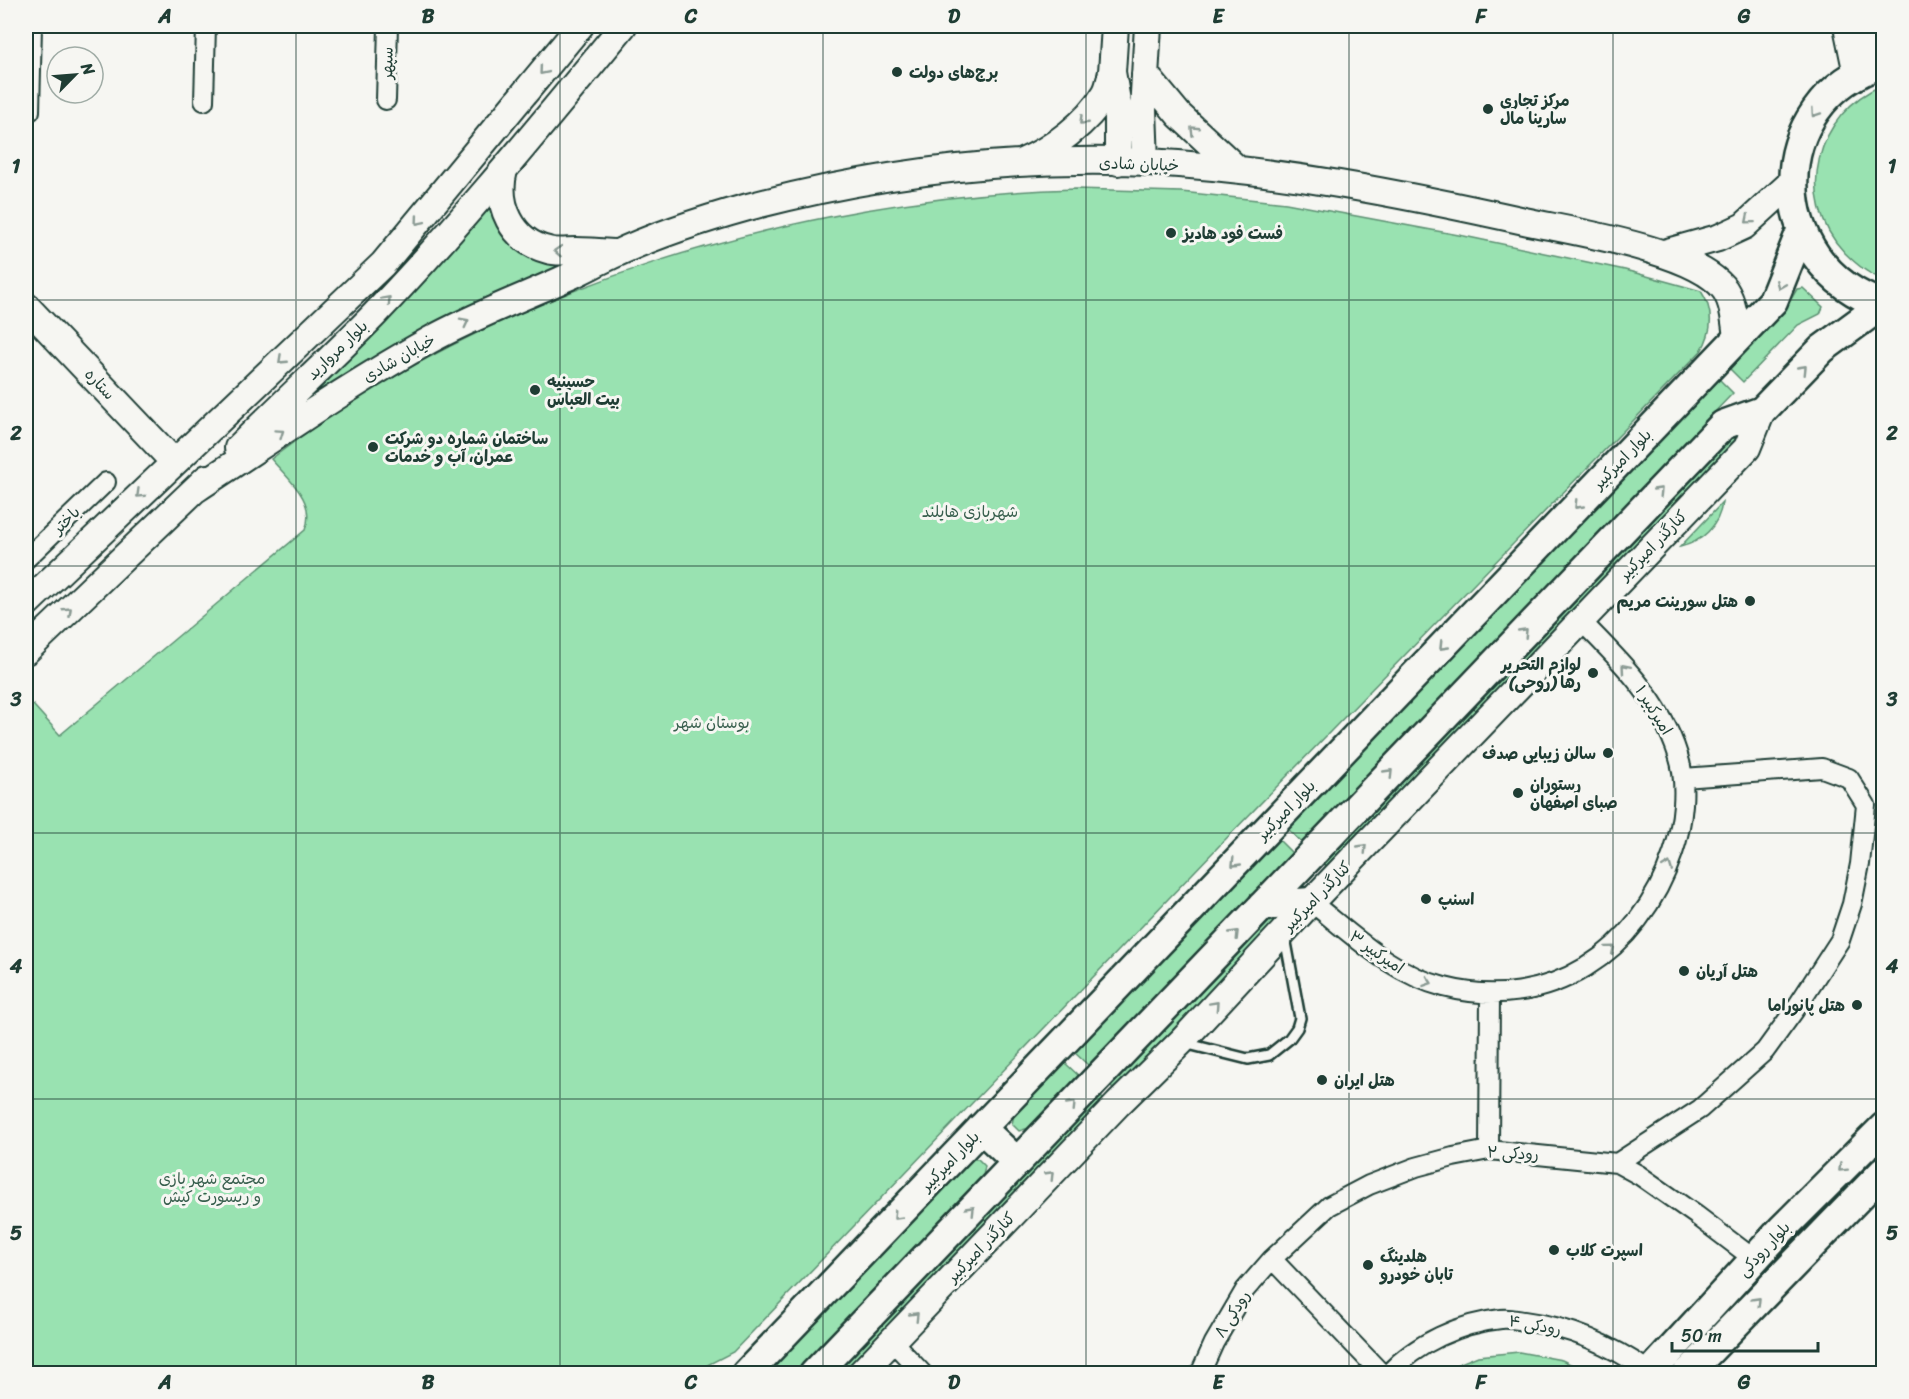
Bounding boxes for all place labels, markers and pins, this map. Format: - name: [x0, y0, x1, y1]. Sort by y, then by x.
- place label: برج‌های دولت: [909, 58, 998, 87]
- marker: برج‌های دولت: [890, 65, 904, 79]
- place label: مرکز تجاری سارینا مال: [1500, 86, 1570, 133]
- marker: مرکز تجاری سارینا مال: [1481, 102, 1495, 116]
- place label: فست فود هادیز: [1181, 219, 1283, 248]
- marker: فست فود هادیز: [1164, 226, 1178, 240]
- place label: حسینیه بیت العباس: [547, 367, 620, 414]
- marker: حسینیه بیت العباس: [528, 383, 542, 397]
- place label: ساختمان شماره دو شرکت عمران، آب و خدمات: [385, 424, 548, 471]
- marker: ساختمان شماره دو شرکت عمران، آب و خدمات: [366, 440, 380, 454]
- place label: هتل سورینت مريم: [1617, 587, 1738, 616]
- marker: هتل سورینت مريم: [1743, 594, 1757, 608]
- place label: لوازم التحریر رها (روحی): [1499, 650, 1581, 697]
- marker: لوازم التحریر رها (روحی): [1586, 666, 1600, 680]
- place label: سالن زیبایی صدف: [1482, 739, 1596, 768]
- marker: سالن زیبایی صدف: [1601, 746, 1615, 760]
- place label: رستوران صبای اصفهان: [1530, 770, 1618, 817]
- marker: رستوران صبای اصفهان: [1511, 786, 1525, 800]
- place label: اسنپ: [1438, 885, 1474, 914]
- marker: اسنپ: [1419, 892, 1433, 906]
- place label: هتل آریان: [1696, 957, 1758, 986]
- marker: هتل آریان: [1677, 964, 1691, 978]
- place label: هتل پانوراما: [1768, 991, 1845, 1020]
- marker: هتل پانوراما: [1850, 998, 1864, 1012]
- place label: هتل ایران: [1334, 1066, 1395, 1095]
- marker: هتل ایران: [1315, 1073, 1329, 1087]
- place label: اسپرت کلاب: [1566, 1236, 1643, 1265]
- place label: هلدینگ تابان خودرو: [1379, 1242, 1454, 1289]
- marker: اسپرت کلاب: [1547, 1243, 1561, 1257]
- marker: هلدینگ تابان خودرو: [1361, 1258, 1375, 1272]

